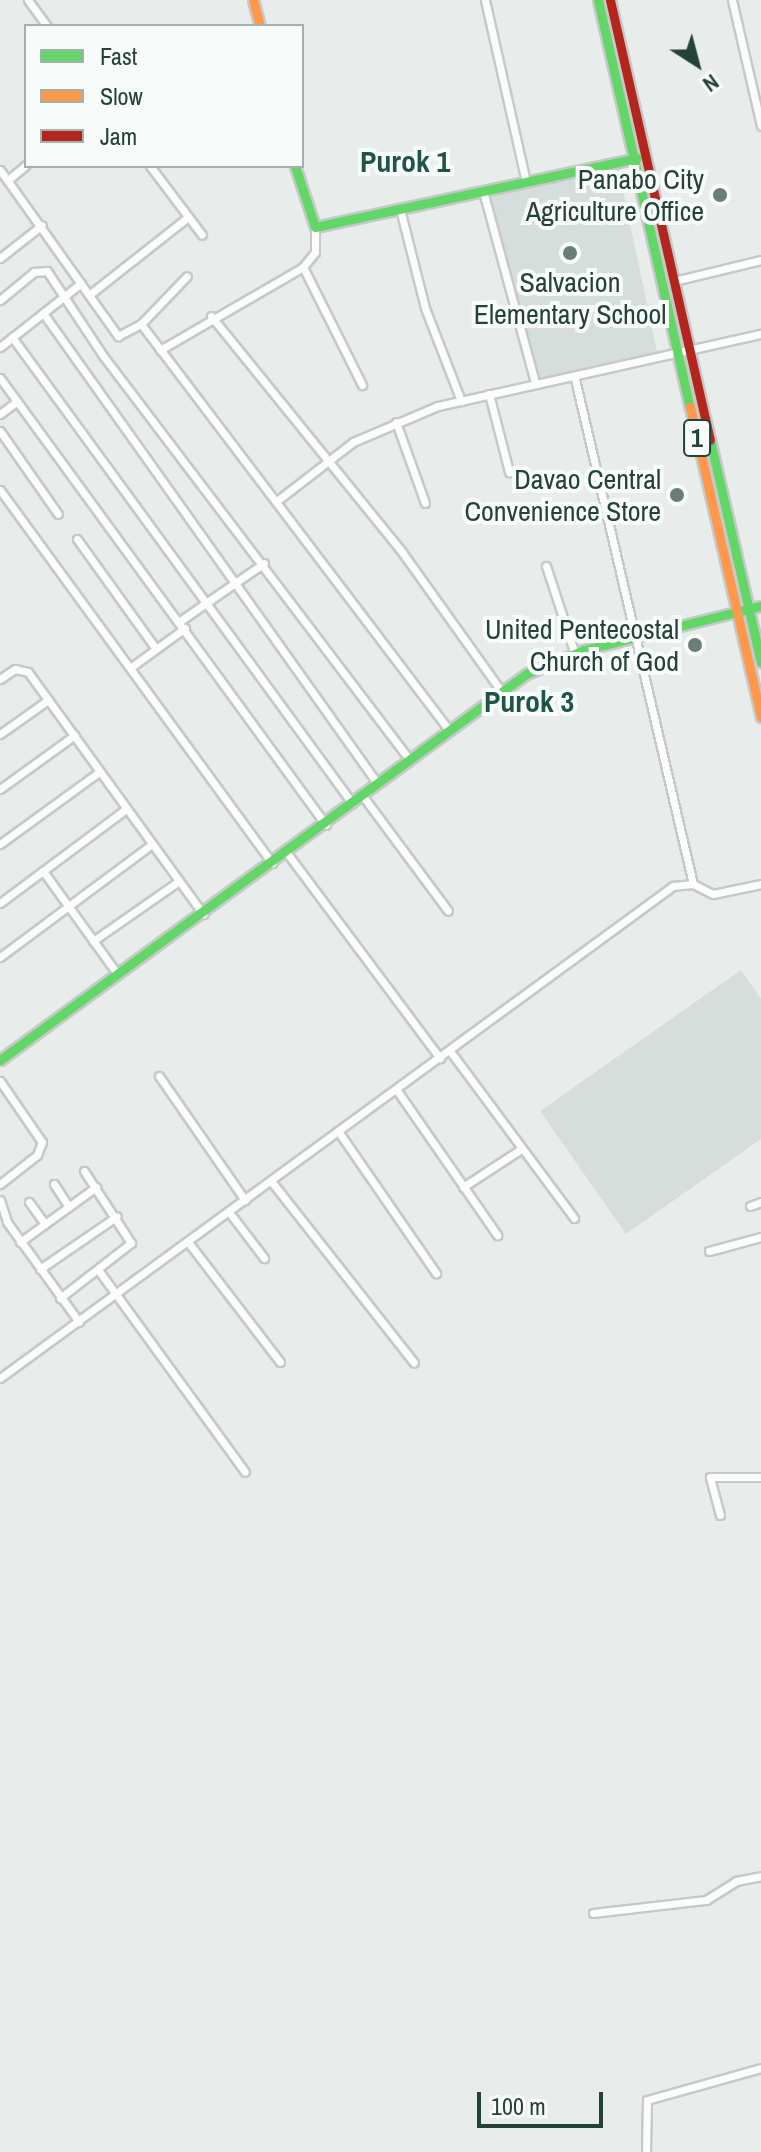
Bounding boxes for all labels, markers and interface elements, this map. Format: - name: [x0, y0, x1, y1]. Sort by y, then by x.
- legend: [24, 24, 304, 168]
- north arrow: [657, 24, 737, 104]
- text: Fast: [100, 40, 137, 72]
- text: N: [697, 67, 725, 99]
- text: Slow: [100, 80, 143, 112]
- text: Jam: [100, 120, 137, 152]
- district label: Purok 1: [360, 143, 450, 179]
- place label: Panabo City Agriculture Office: [526, 162, 704, 228]
- marker: Panabo City Agriculture Office: [711, 186, 729, 204]
- marker: Salvacion Elementary School: [561, 244, 579, 262]
- place label: Salvacion Elementary School: [474, 265, 666, 331]
- road number: 1: [683, 416, 711, 460]
- place label: Davao Central Convenience Store: [464, 462, 661, 528]
- marker: Davao Central Convenience Store: [668, 486, 686, 504]
- place label: United Pentecostal Church of God: [485, 612, 679, 678]
- marker: United Pentecostal Church of God: [686, 636, 704, 654]
- district label: Purok 3: [484, 683, 574, 719]
- scale bar: [481, 2076, 607, 2126]
- text: 100 m: [491, 2090, 546, 2122]

